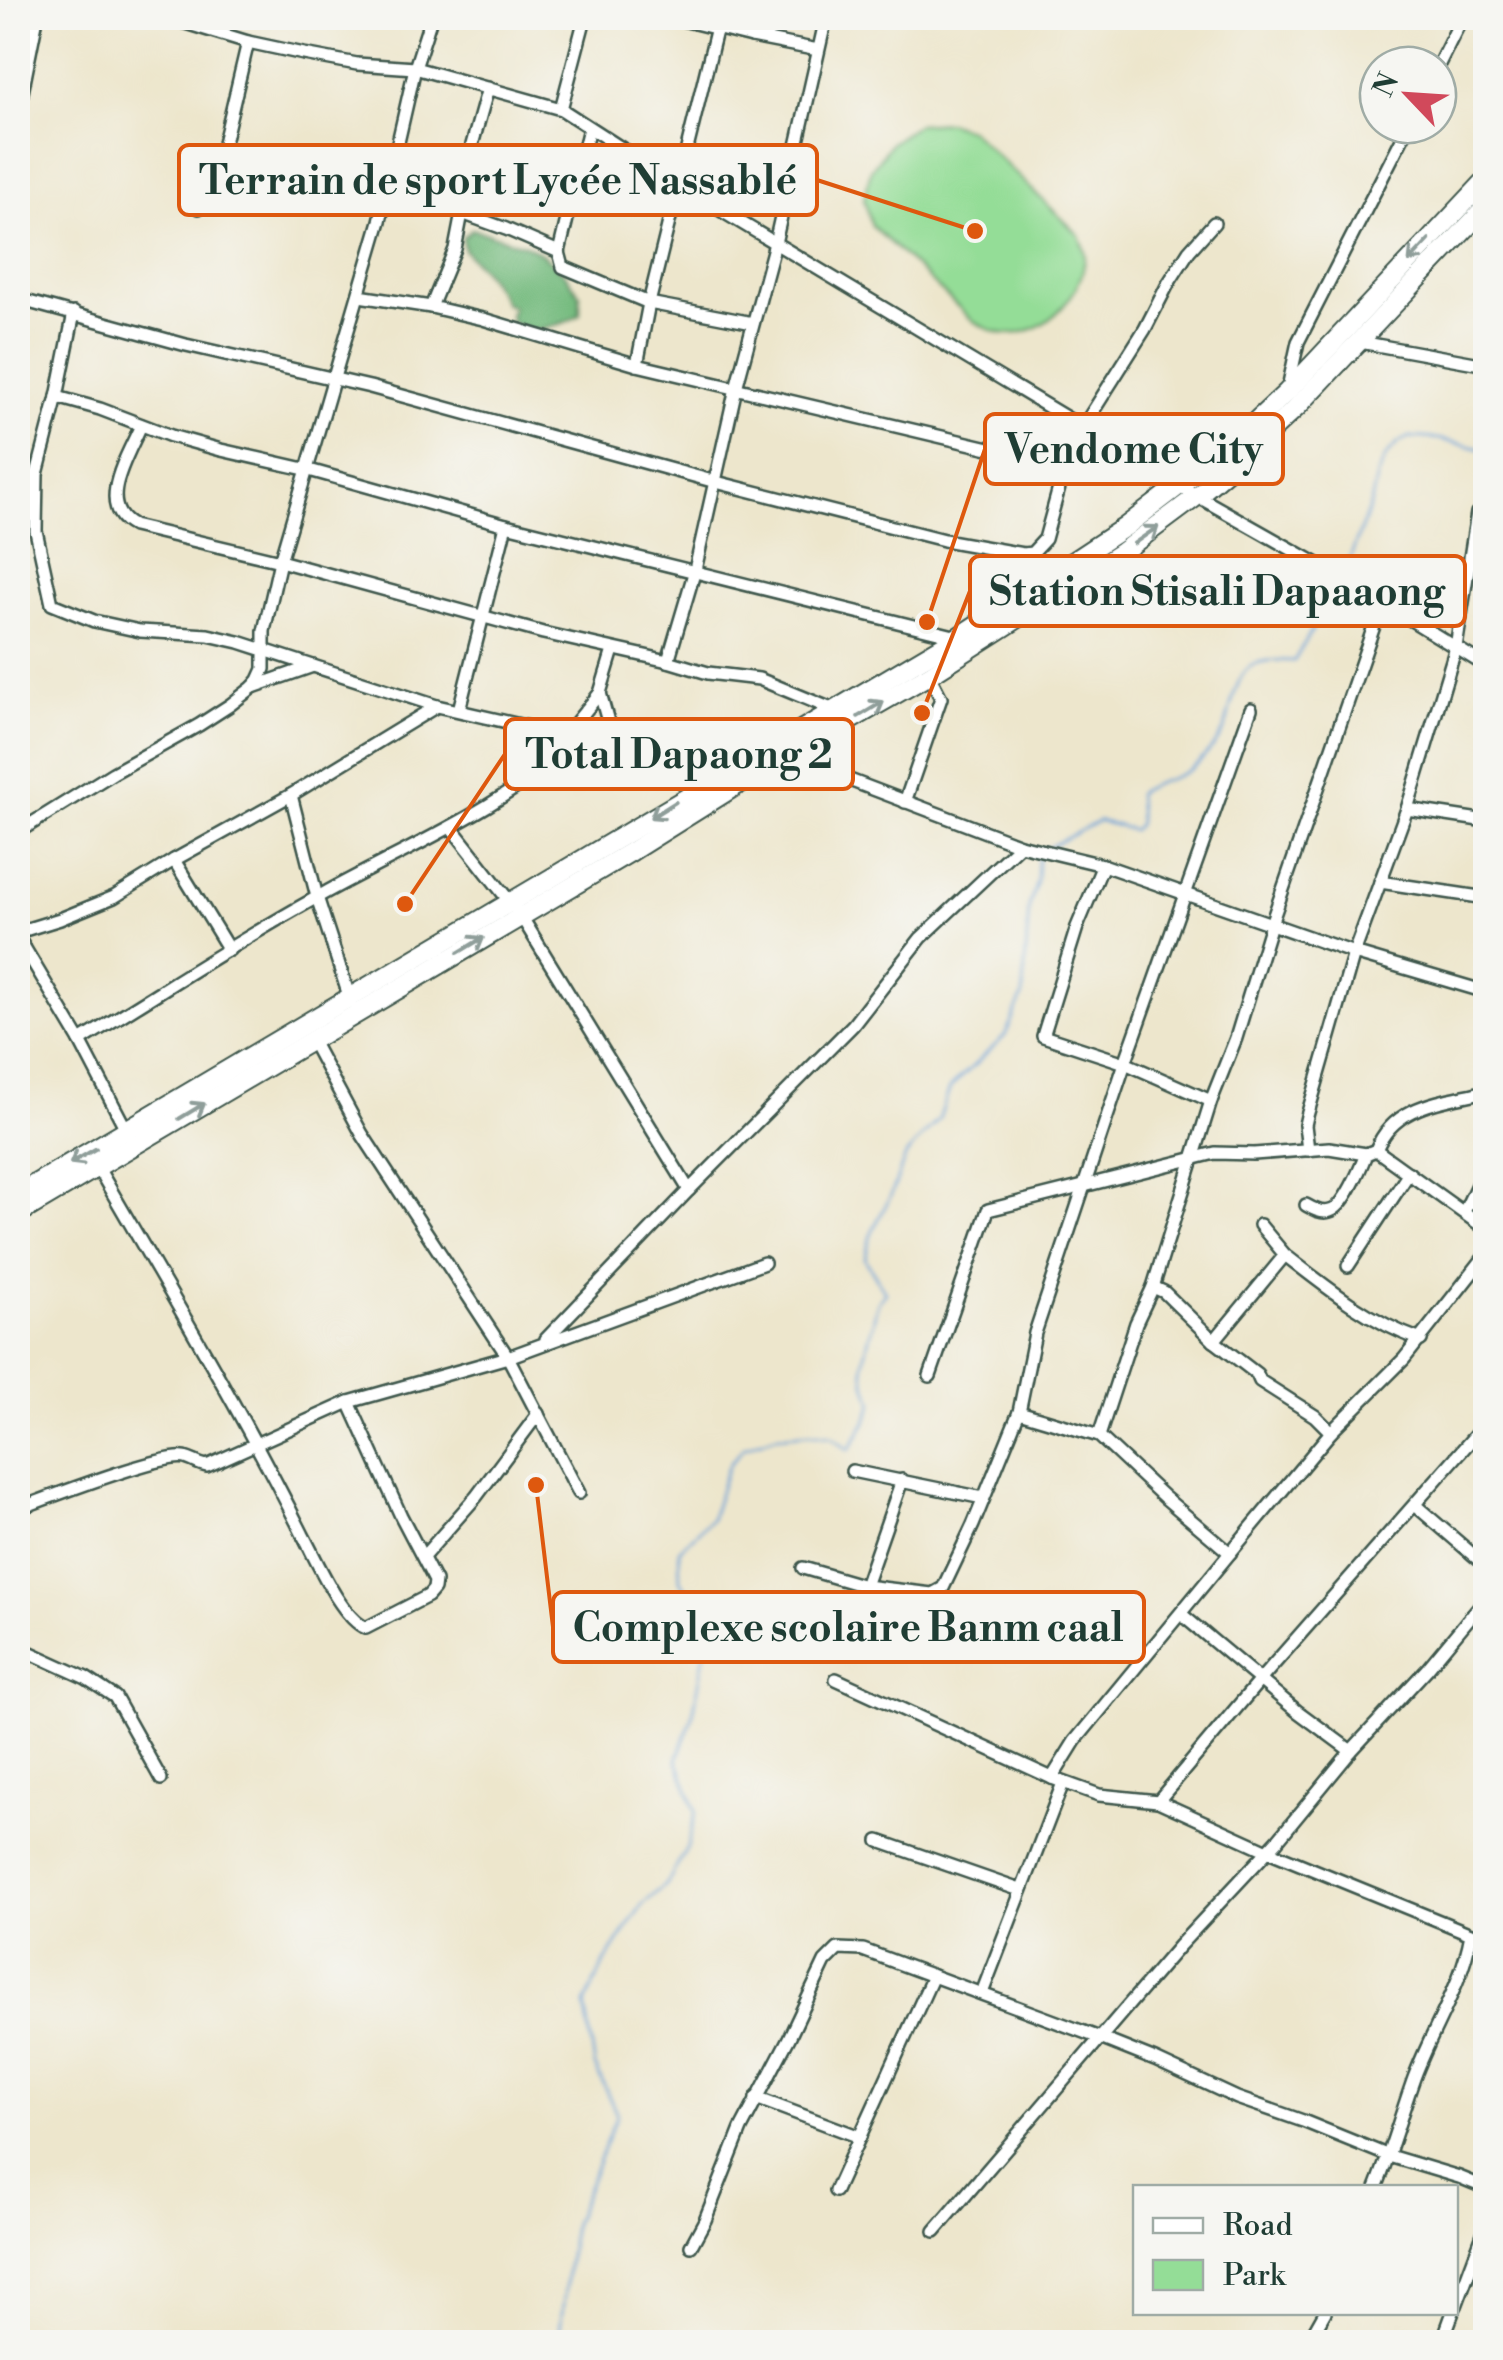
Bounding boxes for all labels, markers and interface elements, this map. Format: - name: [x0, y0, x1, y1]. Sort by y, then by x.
- north arrow: [1358, 45, 1458, 145]
- text: N: [1366, 68, 1407, 103]
- callout: Terrain de sport Lycée Nassablé: [179, 145, 817, 215]
- text: Terrain de sport Lycée Nassablé: [199, 157, 797, 207]
- one-way arrow: [1408, 238, 1431, 263]
- callout: Vendome City: [985, 414, 1283, 484]
- text: Vendome City: [1004, 426, 1264, 476]
- one-way arrow: [1132, 525, 1160, 546]
- callout: Station Stisali Dapaaong: [970, 556, 1465, 626]
- text: Station Stisali Dapaaong: [989, 568, 1446, 618]
- one-way arrow: [857, 699, 885, 719]
- callout: Total Dapaong 2: [505, 719, 853, 789]
- text: Total Dapaong 2: [525, 731, 833, 781]
- one-way arrow: [649, 800, 678, 820]
- one-way arrow: [456, 935, 485, 955]
- one-way arrow: [177, 1101, 206, 1121]
- one-way arrow: [69, 1146, 98, 1166]
- callout: Complexe scolaire Banm caal: [553, 1592, 1144, 1662]
- text: Complexe scolaire Banm caal: [572, 1604, 1124, 1654]
- legend: [1133, 2185, 1458, 2315]
- text: Road: [1223, 2207, 1293, 2245]
- text: Park: [1223, 2257, 1287, 2295]

